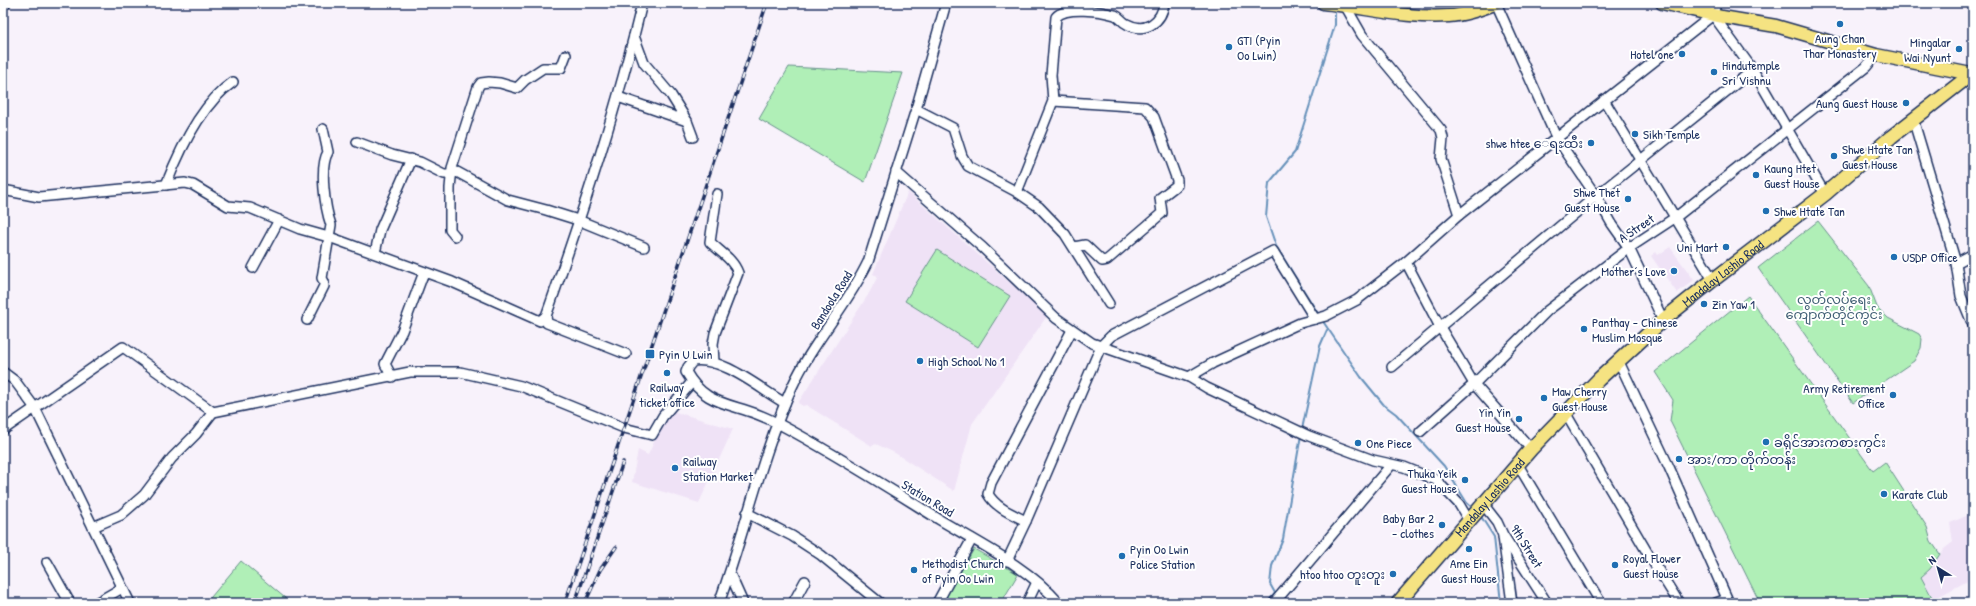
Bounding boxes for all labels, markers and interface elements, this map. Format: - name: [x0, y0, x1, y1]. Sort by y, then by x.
- marker: Aung Chan Thar Monastery: [1835, 19, 1845, 29]
- place label: Aung Chan Thar Monastery: [1803, 29, 1877, 62]
- place label: GTI (Pyin Oo Lwin): [1237, 31, 1280, 64]
- place label: Mingalar Wai Nyunt: [1904, 33, 1952, 66]
- marker: GTI (Pyin Oo Lwin): [1224, 42, 1234, 52]
- marker: Mingalar Wai Nyunt: [1954, 44, 1964, 54]
- place label: Hotel one: [1630, 45, 1674, 63]
- marker: Hotel one: [1677, 49, 1687, 59]
- place label: Hindutemple Sri Vishnu: [1722, 56, 1780, 89]
- marker: Hindutemple Sri Vishnu: [1709, 67, 1719, 77]
- place label: Aung Guest House: [1816, 94, 1898, 112]
- marker: Aung Guest House: [1901, 98, 1911, 108]
- place label: Sikh Temple: [1643, 125, 1700, 143]
- marker: Sikh Temple: [1630, 129, 1640, 139]
- place label: shwe htee ေရႊထီး: [1486, 134, 1583, 154]
- marker: shwe htee ေရႊထီး: [1586, 138, 1596, 148]
- place label: Shwe Htate Tan Guest House: [1842, 140, 1913, 173]
- marker: Shwe Htate Tan Guest House: [1829, 151, 1839, 161]
- place label: Kaung Htet Guest House: [1764, 159, 1820, 192]
- marker: Kaung Htet Guest House: [1751, 170, 1761, 180]
- place label: Shwe Thet Guest House: [1564, 183, 1621, 216]
- marker: Shwe Thet Guest House: [1623, 194, 1633, 204]
- place label: Shwe Htate Tan: [1774, 202, 1845, 220]
- marker: Shwe Htate Tan: [1761, 206, 1771, 216]
- street label: A Street: [1615, 209, 1658, 247]
- street label: Mandalay Lashio Road: [1678, 236, 1767, 311]
- place label: Uni Mart: [1677, 238, 1719, 256]
- marker: Uni Mart: [1721, 242, 1731, 252]
- place label: USDP Office: [1902, 248, 1958, 266]
- marker: USDP Office: [1889, 252, 1899, 262]
- place label: Mother´s Love: [1601, 262, 1666, 280]
- marker: Mother´s Love: [1669, 266, 1679, 276]
- street label: Bandoola Road: [806, 267, 856, 333]
- park label: လွတ်လပ်ရေး ကျောက်တိုင်ကွင်း: [1785, 290, 1883, 325]
- place label: Zin Yaw 1: [1712, 295, 1755, 313]
- marker: Zin Yaw 1: [1699, 299, 1709, 309]
- place label: Panthay - Chinese Muslim Mosque: [1592, 313, 1678, 346]
- marker: Panthay - Chinese Muslim Mosque: [1579, 324, 1589, 334]
- place label: Pyin U Lwin: [659, 345, 712, 363]
- marker: Pyin U Lwin: [644, 348, 656, 360]
- place label: High School No 1: [928, 352, 1005, 370]
- marker: High School No 1: [915, 356, 925, 366]
- marker: Railway ticket office: [662, 368, 672, 378]
- place label: Railway ticket office: [639, 378, 695, 411]
- place label: Army Retirement Office: [1803, 379, 1886, 412]
- place label: Maw Cherry Guest House: [1552, 382, 1608, 415]
- marker: Army Retirement Office: [1888, 390, 1898, 400]
- marker: Maw Cherry Guest House: [1539, 393, 1549, 403]
- place label: Yin Yin Guest House: [1455, 403, 1511, 436]
- marker: Yin Yin Guest House: [1514, 414, 1524, 424]
- place label: ခရိုင်အားကစားကွင်း: [1774, 433, 1886, 453]
- place label: One Piece: [1366, 434, 1412, 452]
- marker: ခရိုင်အားကစားကွင်း: [1761, 437, 1771, 447]
- marker: One Piece: [1353, 438, 1363, 448]
- place label: အား/ကာ တိုက်တန်း: [1687, 450, 1796, 470]
- place label: Railway Station Market: [683, 452, 753, 485]
- street label: Mandalay Lashio Road: [1450, 454, 1529, 540]
- marker: အား/ကာ တိုက်တန်း: [1674, 454, 1684, 464]
- marker: Railway Station Market: [670, 463, 680, 473]
- place label: Thuka Yeik Guest House: [1401, 464, 1458, 497]
- street label: Station Road: [898, 475, 958, 521]
- marker: Thuka Yeik Guest House: [1460, 475, 1470, 485]
- place label: Karate Club: [1892, 485, 1948, 503]
- marker: Karate Club: [1879, 489, 1889, 499]
- place label: Baby Bar 2 - clothes: [1383, 509, 1434, 542]
- marker: Baby Bar 2 - clothes: [1437, 520, 1447, 530]
- street label: 9th Street: [1507, 521, 1548, 572]
- place label: Pyin Oo Lwin Police Station: [1130, 540, 1195, 573]
- marker: Ame Ein Guest House: [1464, 544, 1474, 554]
- north arrow: [1918, 548, 1958, 588]
- place label: Royal Flower Guest House: [1623, 549, 1681, 582]
- marker: Pyin Oo Lwin Police Station: [1117, 551, 1127, 561]
- text: N: [1925, 553, 1939, 567]
- place label: Methodist Church of Pyin Oo Lwin: [922, 554, 1004, 587]
- place label: Ame Ein Guest House: [1441, 554, 1497, 587]
- marker: Royal Flower Guest House: [1610, 560, 1620, 570]
- marker: Methodist Church of Pyin Oo Lwin: [909, 565, 919, 575]
- place label: htoo htoo တူးတူး: [1300, 565, 1385, 585]
- marker: htoo htoo တူးတူး: [1388, 569, 1398, 579]

